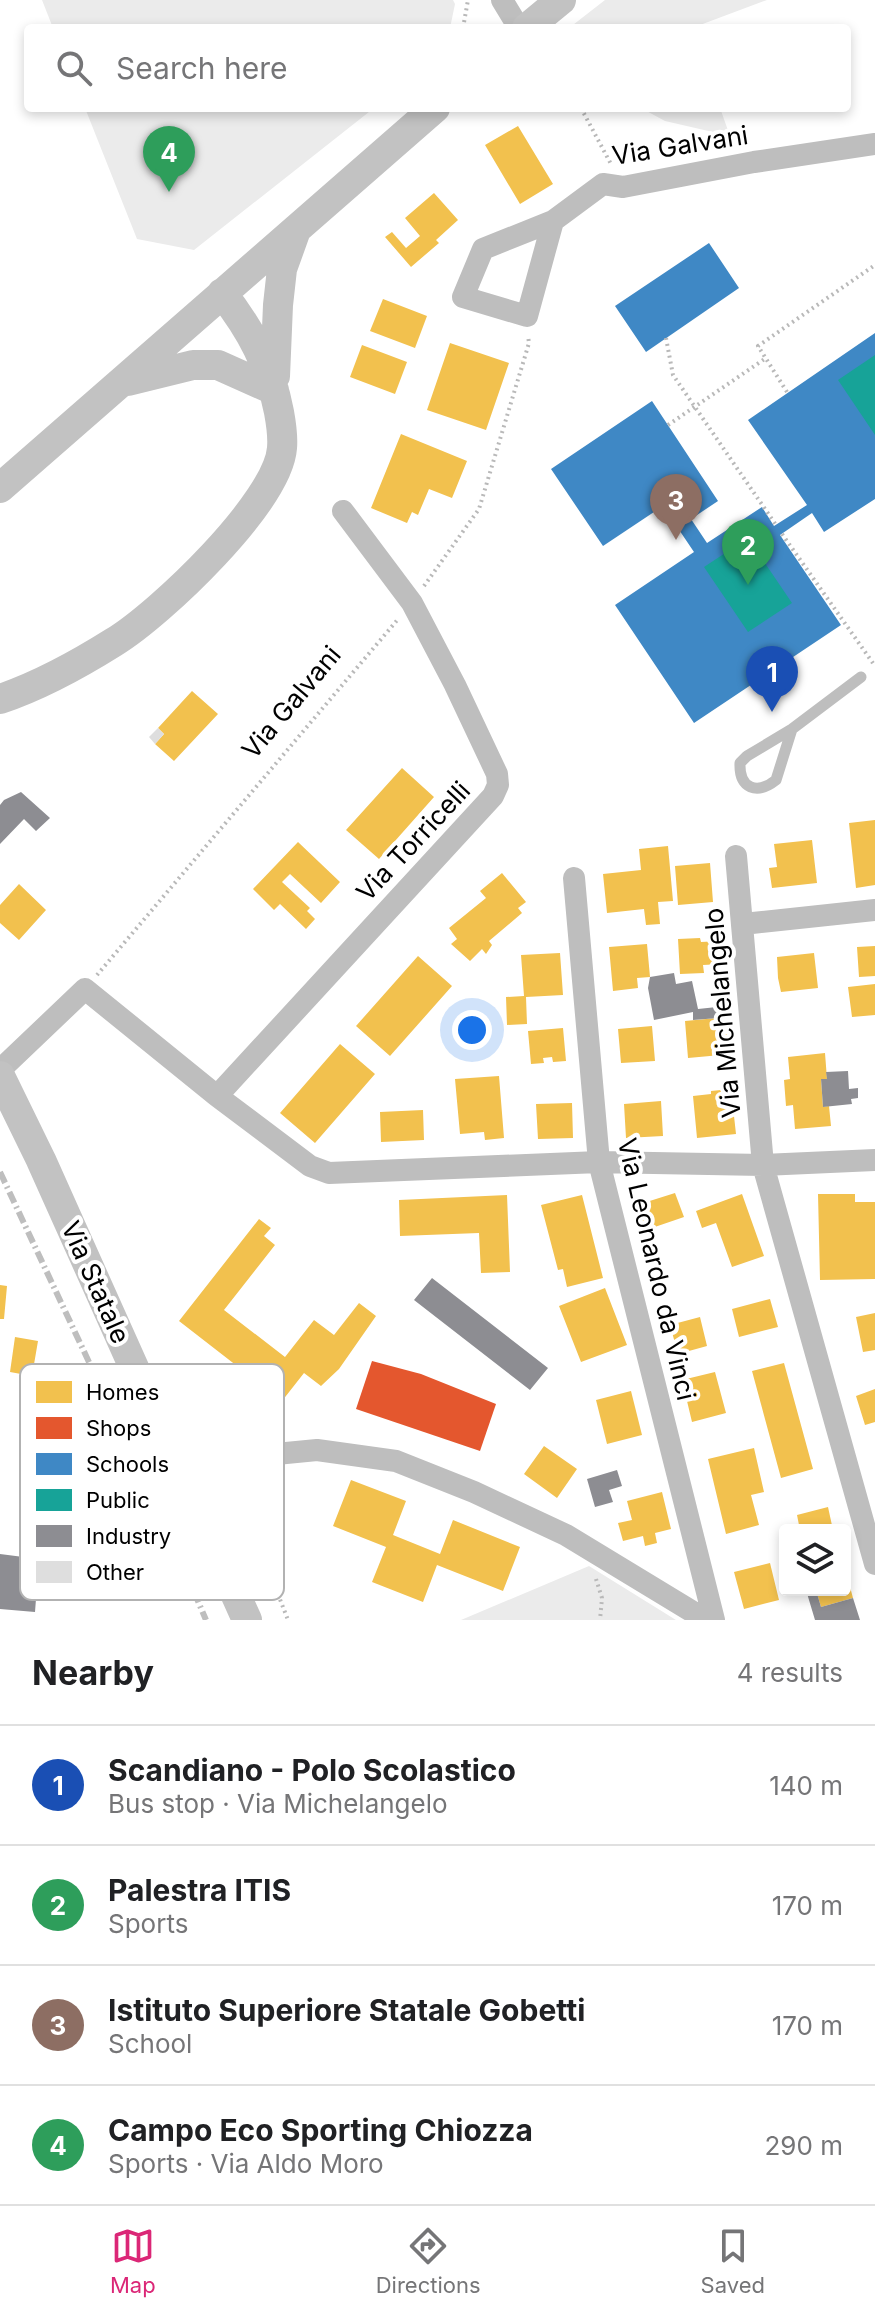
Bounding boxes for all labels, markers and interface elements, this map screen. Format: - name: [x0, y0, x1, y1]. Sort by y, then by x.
- search box: [24, 24, 851, 112]
- icon: search: [52, 46, 96, 90]
- text: Search here: [116, 50, 288, 86]
- street label: Via Galvani: [610, 119, 750, 171]
- pin: 4: [143, 126, 195, 192]
- pin: 3: [650, 474, 702, 540]
- pin: 2: [722, 519, 774, 585]
- street label: Via Galvani: [235, 639, 347, 765]
- pin: 1: [746, 646, 798, 712]
- street label: Via Torricelli: [350, 775, 476, 907]
- street label: Via Michelangelo: [697, 907, 747, 1119]
- your location: [452, 1010, 492, 1050]
- street label: Via Leonardo da Vinci: [612, 1135, 702, 1403]
- street label: Via Statale: [55, 1216, 137, 1348]
- legend: [20, 1364, 284, 1600]
- text: Homes: [86, 1379, 159, 1405]
- text: Shops: [86, 1415, 151, 1441]
- text: Schools: [86, 1451, 169, 1477]
- text: Public: [86, 1487, 150, 1513]
- text: Industry: [86, 1523, 171, 1549]
- map controls: [779, 1524, 851, 1596]
- button: layers: [779, 1524, 851, 1596]
- text: Other: [86, 1559, 144, 1585]
- text: Nearby: [32, 1652, 154, 1693]
- text: 4 results: [737, 1657, 843, 1688]
- text: Scandiano - Polo Scolastico: [108, 1752, 516, 1788]
- text: 1: [52, 1770, 64, 1801]
- text: 140 m: [769, 1770, 843, 1801]
- text: Bus stop · Via Michelangelo: [108, 1788, 448, 1819]
- text: Palestra ITIS: [108, 1872, 291, 1908]
- text: 2: [50, 1890, 66, 1921]
- text: 170 m: [772, 1890, 843, 1921]
- text: Sports: [108, 1908, 188, 1939]
- text: Istituto Superiore Statale Gobetti: [108, 1992, 585, 2028]
- text: 3: [50, 2010, 66, 2041]
- text: 170 m: [772, 2010, 843, 2041]
- text: School: [108, 2028, 192, 2059]
- text: Campo Eco Sporting Chiozza: [108, 2112, 533, 2148]
- text: 4: [49, 2130, 67, 2161]
- text: 290 m: [765, 2130, 843, 2161]
- text: Sports · Via Aldo Moro: [108, 2148, 384, 2179]
- tab: Map: [110, 2224, 156, 2298]
- tab: Directions: [376, 2224, 481, 2298]
- tab: Saved: [701, 2224, 765, 2298]

